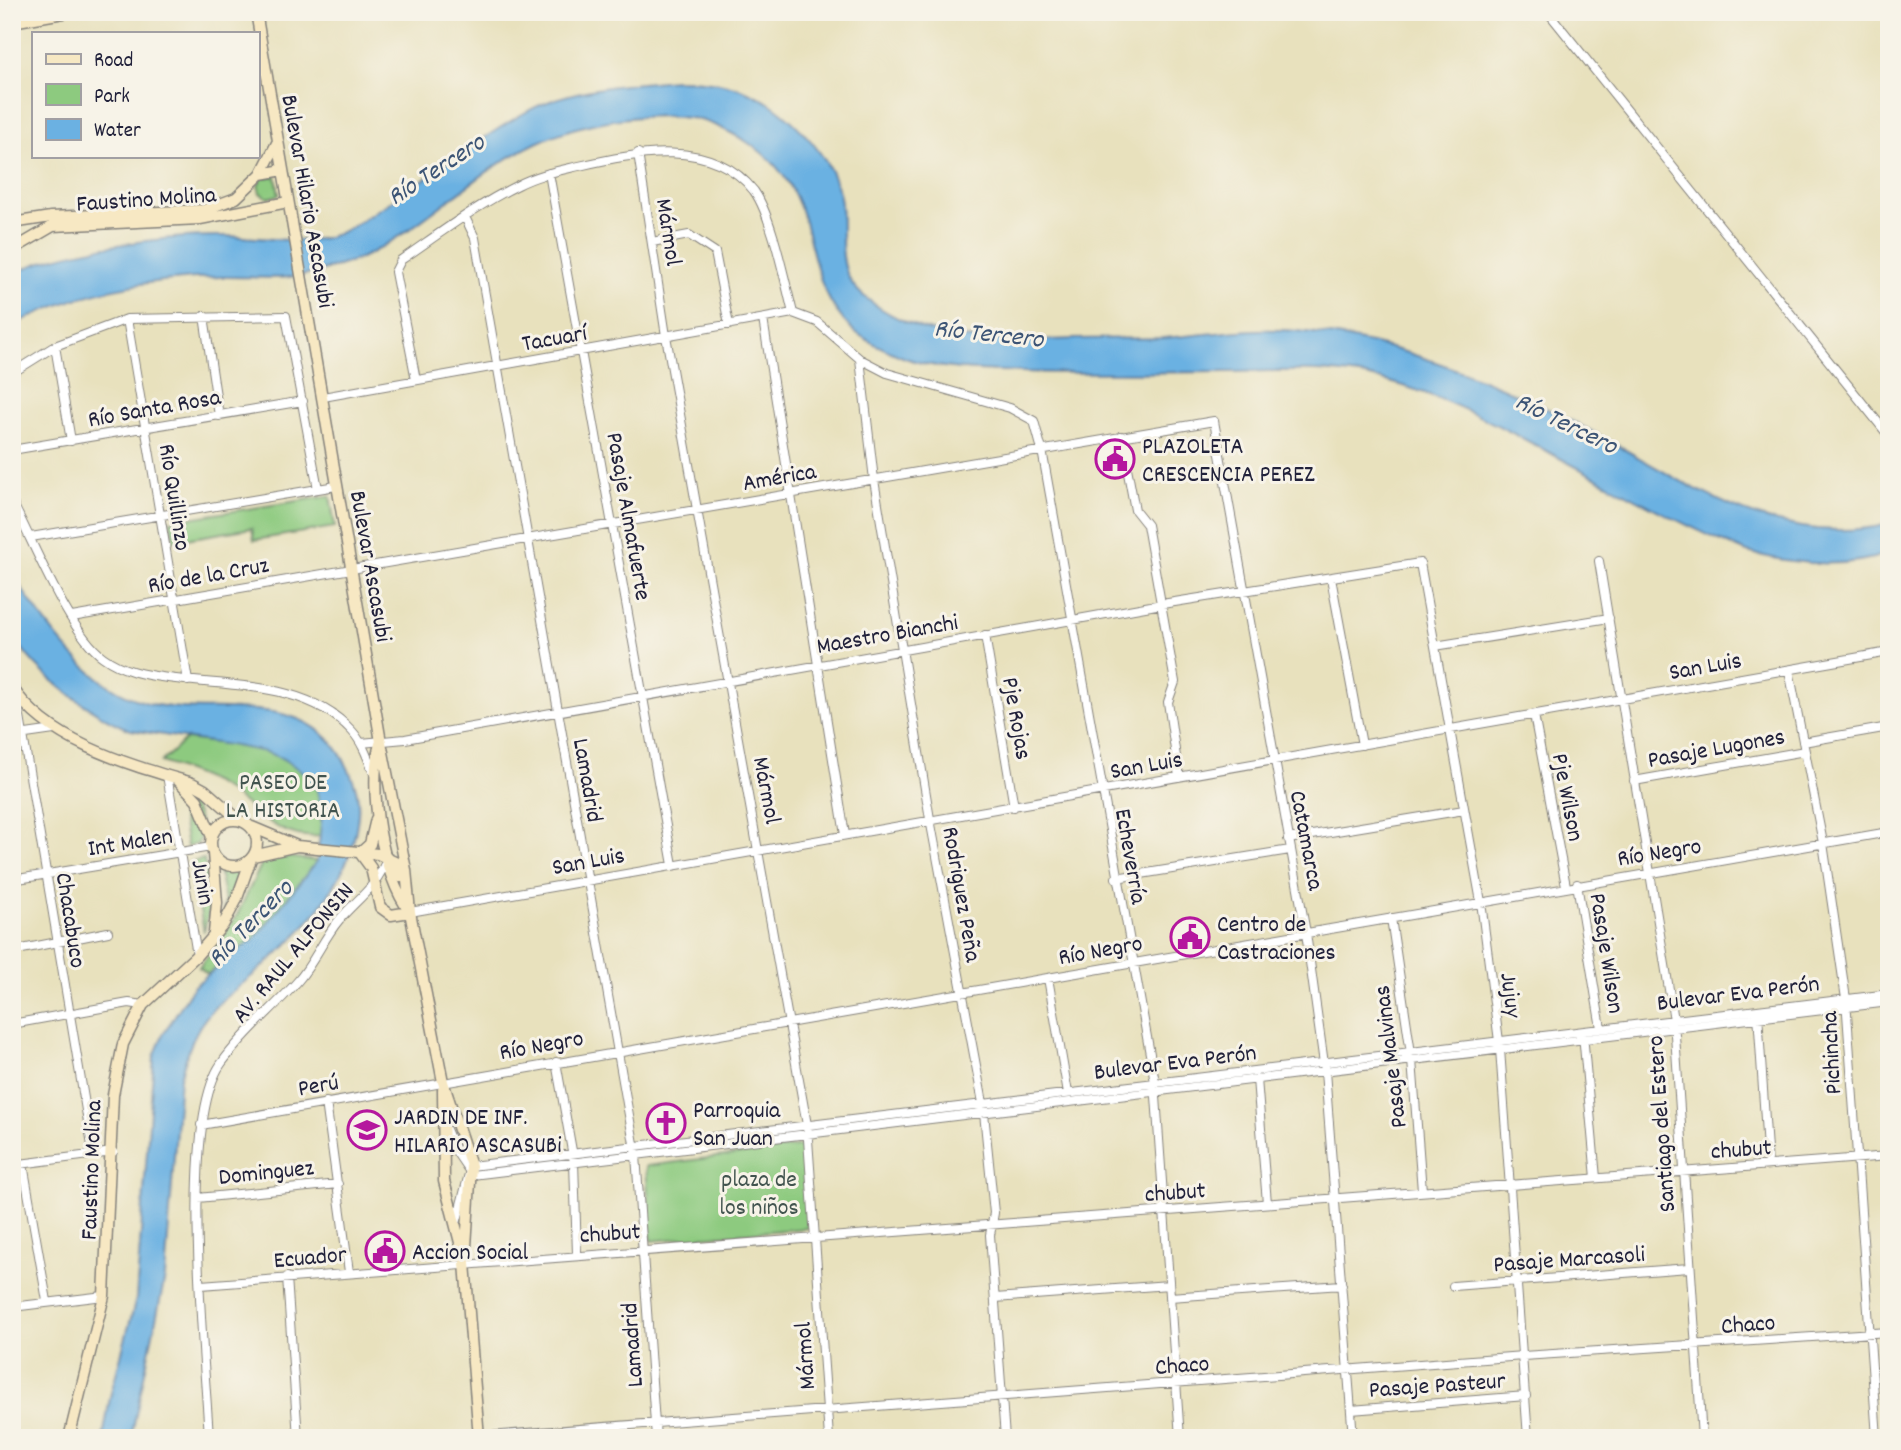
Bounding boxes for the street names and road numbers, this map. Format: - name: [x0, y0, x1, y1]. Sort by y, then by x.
- street label: Bulevar Hilario Ascasubi: [271, 92, 342, 311]
- street label: Faustino Molina: [75, 179, 218, 223]
- street label: Mármol: [645, 196, 689, 269]
- street label: Tacuarí: [519, 317, 591, 362]
- street label: Río Santa Rosa: [85, 381, 224, 438]
- street label: Pasaje Almafuerte: [596, 430, 659, 603]
- street label: Río Quillinzo: [148, 442, 198, 553]
- street label: América: [740, 456, 820, 502]
- street label: Bulevar Ascasubi: [339, 488, 399, 645]
- street label: Río de la Cruz: [145, 550, 272, 604]
- street label: Maestro Bianchi: [814, 607, 961, 665]
- street label: San Luis: [1667, 645, 1744, 691]
- street label: Pje Rojas: [991, 675, 1039, 762]
- street label: Pasaje Lugones: [1645, 721, 1788, 779]
- street label: Lamadrid: [562, 736, 610, 825]
- street label: San Luis: [1108, 744, 1185, 790]
- street label: Pje Wilson: [1541, 751, 1591, 844]
- street label: Mármol: [742, 754, 788, 827]
- street label: Catamarca: [1279, 788, 1331, 894]
- street label: Echeverría: [1104, 806, 1154, 908]
- street label: Int Malen: [86, 820, 175, 867]
- street label: Rodriguez Peña: [931, 824, 989, 966]
- street label: Río Negro: [1615, 831, 1704, 877]
- street label: San Luis: [550, 840, 627, 886]
- street label: Junin: [180, 857, 222, 908]
- street label: Chacabuco: [45, 870, 93, 971]
- street label: AV. RAUL ALFONSIN: [225, 876, 364, 1032]
- street label: Pasaje Wilson: [1579, 891, 1631, 1016]
- street label: Río Negro: [1056, 928, 1145, 976]
- street label: Bulevar Eva Perón: [1655, 968, 1822, 1022]
- street label: Jujuy: [1489, 971, 1529, 1021]
- street label: Pasaje Malvinas: [1366, 983, 1418, 1130]
- street label: Pichincha: [1814, 1010, 1852, 1095]
- street label: Río Negro: [497, 1023, 586, 1071]
- street label: Santiago del Estero: [1640, 1034, 1686, 1213]
- street label: Bulevar Eva Perón: [1092, 1037, 1259, 1091]
- street label: Perú: [296, 1067, 342, 1107]
- street label: Faustino Molina: [74, 1099, 112, 1241]
- street label: chubut: [1710, 1132, 1773, 1170]
- street label: Dominguez: [217, 1152, 316, 1196]
- street label: chubut: [1144, 1175, 1207, 1213]
- street label: chubut: [579, 1216, 642, 1254]
- street label: Ecuador: [272, 1239, 348, 1279]
- street label: Pasaje Marcasoli: [1492, 1239, 1646, 1283]
- street label: Lamadrid: [614, 1301, 654, 1388]
- street label: Chaco: [1720, 1307, 1777, 1345]
- street label: Mármol: [788, 1320, 826, 1391]
- street label: Chaco: [1154, 1348, 1211, 1386]
- street label: Pasaje Pasteur: [1368, 1365, 1507, 1409]

